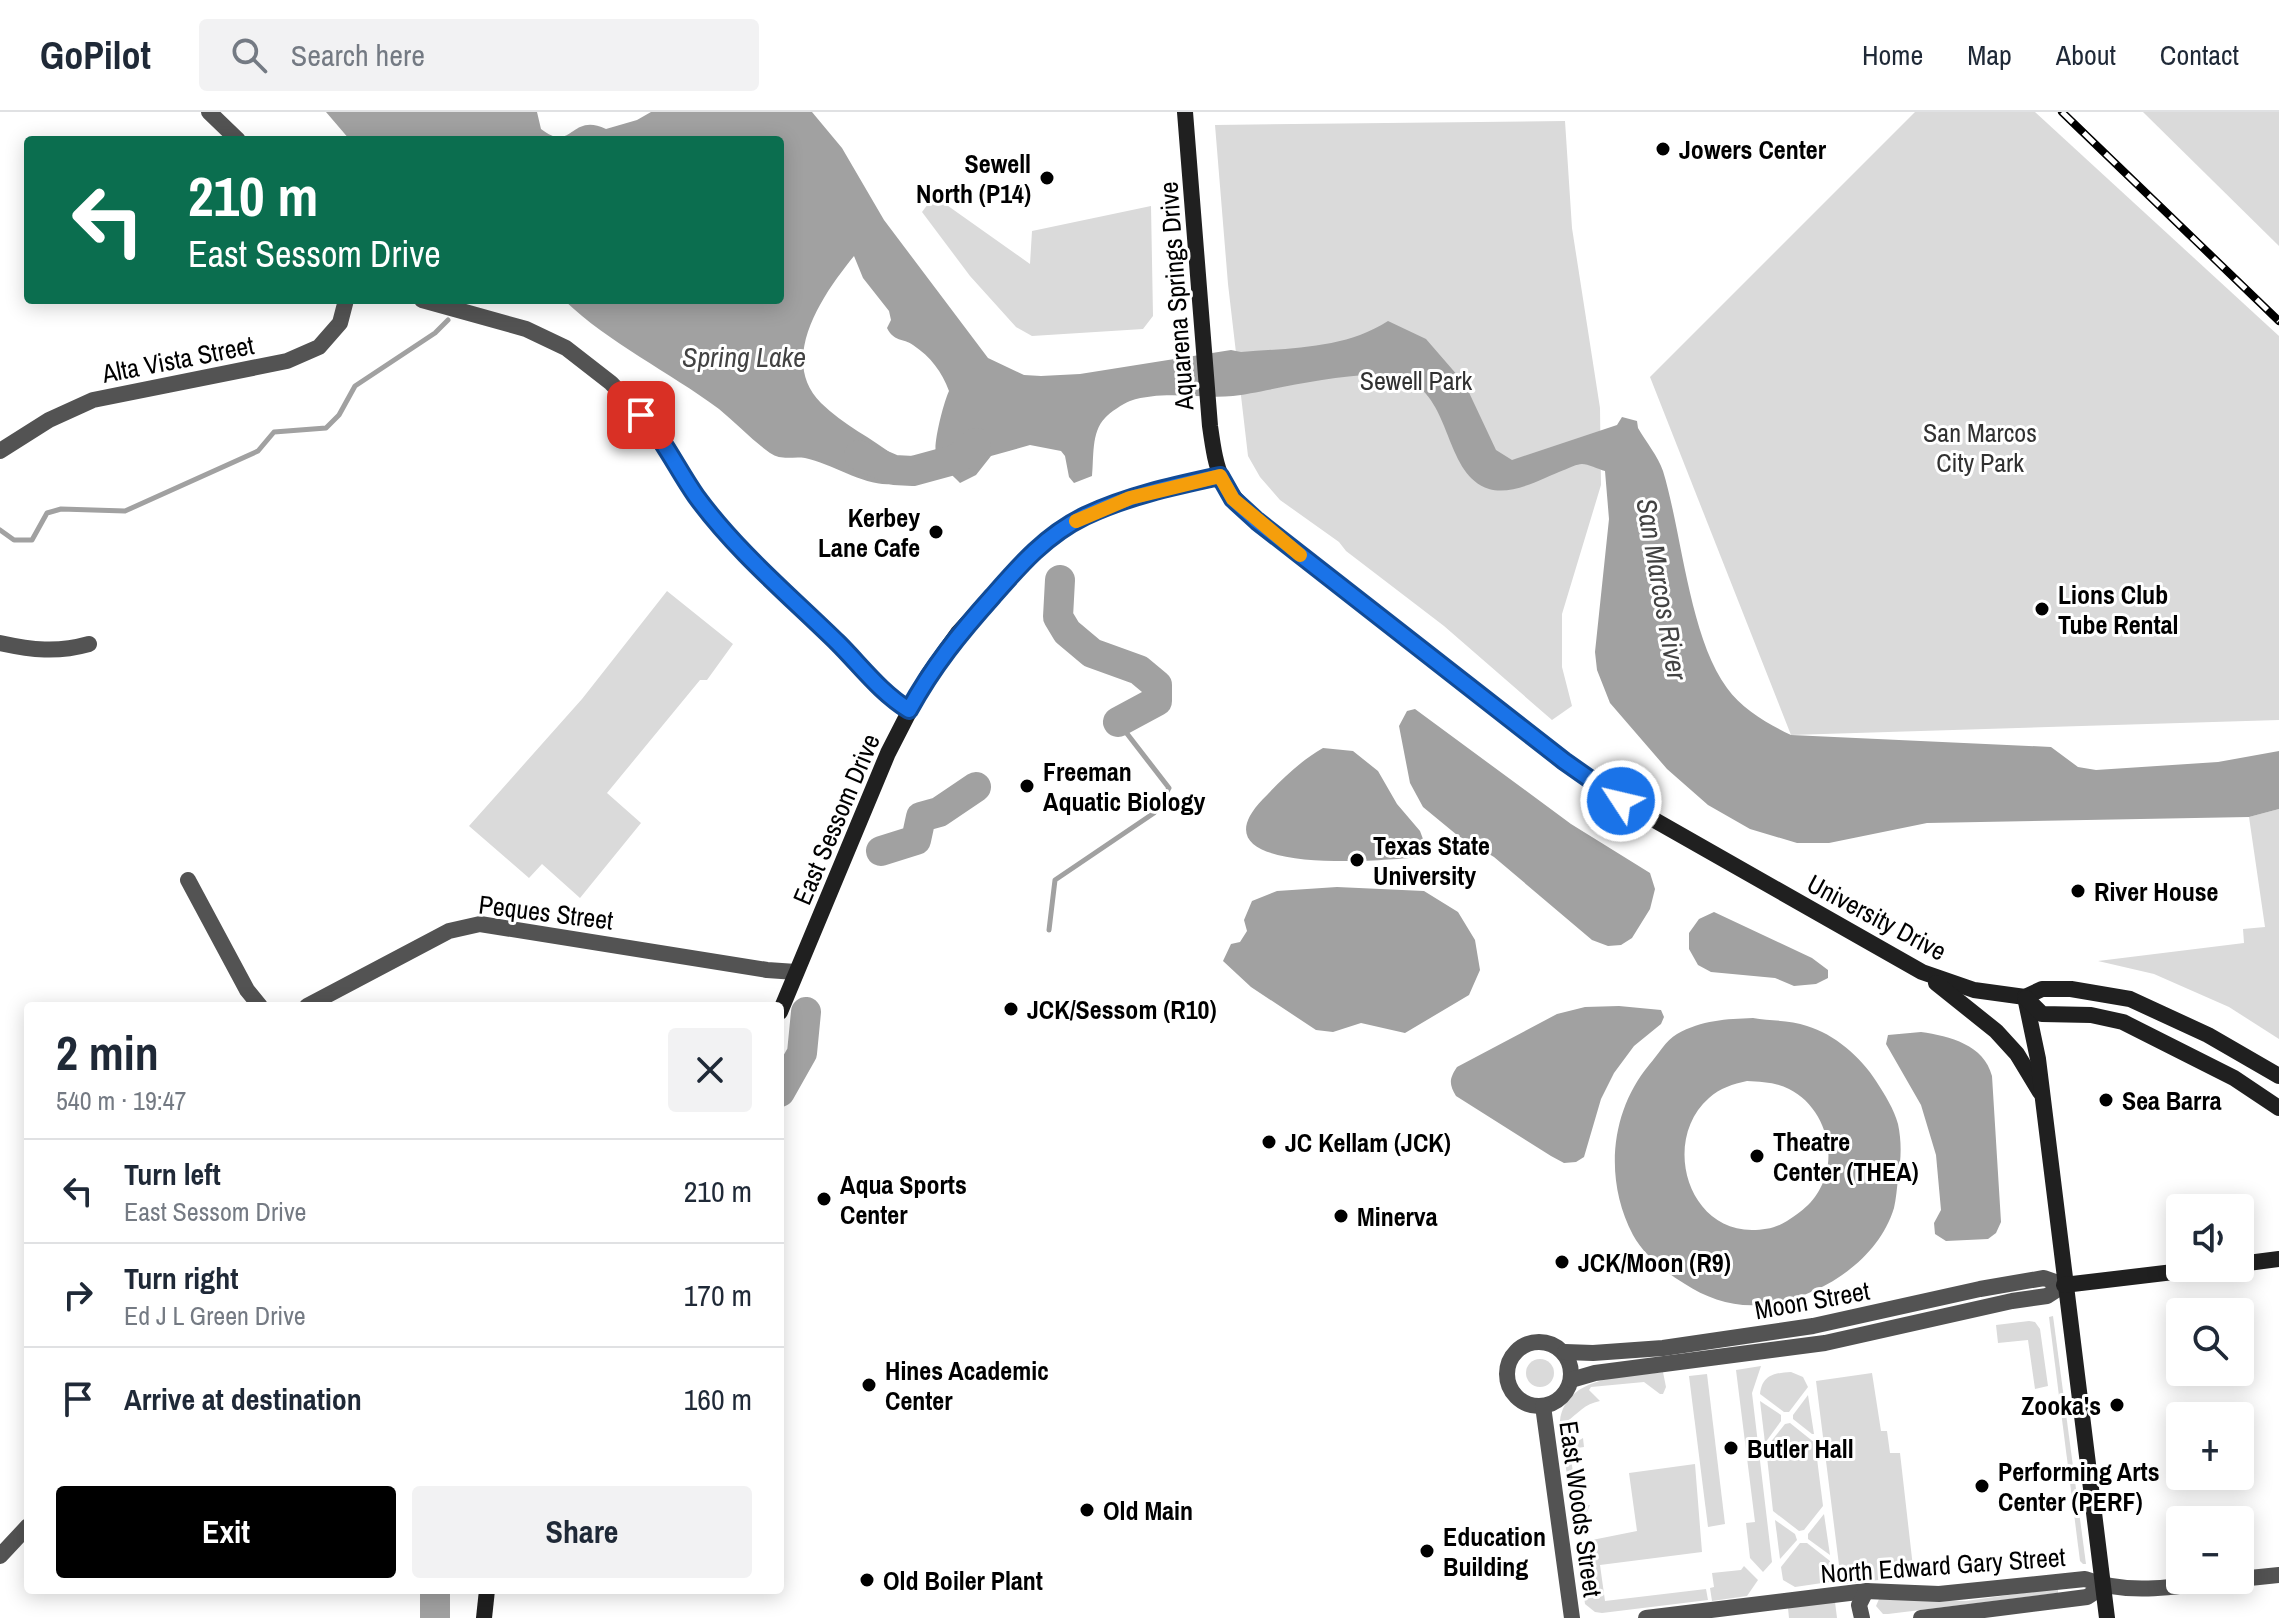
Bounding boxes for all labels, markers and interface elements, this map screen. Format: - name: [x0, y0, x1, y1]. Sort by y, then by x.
- search box: [199, 19, 759, 91]
- text: GoPilot: [40, 30, 151, 81]
- icon: search: [227, 33, 271, 77]
- text: Search here: [291, 35, 425, 75]
- text: Home: [1862, 36, 1923, 74]
- text: Map: [1967, 36, 2012, 74]
- text: About: [2056, 36, 2116, 74]
- text: Contact: [2160, 36, 2239, 74]
- place label: Jowers Center: [1679, 132, 1827, 167]
- marker: Jowers Center: [1654, 140, 1672, 158]
- place label: Sewell North (P14): [916, 146, 1031, 211]
- text: 210 m: [188, 158, 318, 233]
- icon: left: [56, 168, 160, 272]
- marker: Sewell North (P14): [1038, 169, 1056, 187]
- street label: Aquarena Springs Drive: [1151, 181, 1202, 412]
- text: East Sessom Drive: [188, 230, 441, 278]
- street label: Alta Vista Street: [98, 327, 257, 391]
- water label: Spring Lake: [682, 338, 806, 376]
- park label: Sewell Park: [1360, 363, 1473, 398]
- pin: [607, 381, 675, 449]
- icon: arrive: [619, 393, 663, 437]
- park label: San Marcos City Park: [1923, 415, 2037, 480]
- water label: San Marcos River: [1627, 495, 1697, 684]
- place label: Kerbey Lane Cafe: [818, 500, 920, 565]
- marker: Kerbey Lane Cafe: [927, 523, 945, 541]
- place label: Lions Club Tube Rental: [2058, 577, 2178, 642]
- marker: Lions Club Tube Rental: [2033, 600, 2051, 618]
- street label: East Sessom Drive: [784, 728, 888, 910]
- place label: Freeman Aquatic Biology: [1043, 754, 1205, 819]
- position arrow: [1579, 759, 1663, 843]
- marker: Freeman Aquatic Biology: [1018, 777, 1036, 795]
- place label: Texas State University: [1373, 828, 1490, 893]
- marker: Texas State University: [1348, 851, 1366, 869]
- street label: University Drive: [1801, 866, 1953, 968]
- place label: River House: [2094, 874, 2218, 909]
- marker: River House: [2069, 882, 2087, 900]
- street label: Peques Street: [477, 886, 615, 938]
- place label: JCK/Sessom (R10): [1027, 992, 1217, 1027]
- marker: JCK/Sessom (R10): [1002, 1000, 1020, 1018]
- text: 2 min: [56, 1020, 159, 1085]
- button: close: [668, 1028, 752, 1112]
- text: 540 m · 19:47: [56, 1083, 186, 1118]
- place label: Sea Barra: [2122, 1083, 2222, 1118]
- marker: Sea Barra: [2097, 1091, 2115, 1109]
- place label: Theatre Center (THEA): [1773, 1124, 1919, 1189]
- place label: JC Kellam (JCK): [1285, 1125, 1451, 1160]
- marker: JC Kellam (JCK): [1260, 1133, 1278, 1151]
- marker: Theatre Center (THEA): [1748, 1147, 1766, 1165]
- text: Turn left: [124, 1154, 221, 1194]
- place label: Aqua Sports Center: [840, 1167, 967, 1232]
- icon: left: [56, 1169, 100, 1213]
- text: 210 m: [684, 1171, 752, 1211]
- marker: Aqua Sports Center: [815, 1190, 833, 1208]
- text: East Sessom Drive: [124, 1194, 306, 1229]
- map controls: [2166, 1194, 2254, 1594]
- button: sound: [2166, 1194, 2254, 1282]
- place label: Minerva: [1357, 1199, 1438, 1234]
- marker: Minerva: [1332, 1207, 1350, 1225]
- place label: JCK/Moon (R9): [1578, 1245, 1731, 1280]
- marker: JCK/Moon (R9): [1553, 1253, 1571, 1271]
- text: Turn right: [124, 1258, 238, 1298]
- icon: right: [56, 1273, 100, 1317]
- street label: Moon Street: [1752, 1273, 1872, 1327]
- text: 170 m: [684, 1275, 752, 1315]
- text: Ed J L Green Drive: [124, 1298, 306, 1333]
- button: search: [2166, 1298, 2254, 1386]
- place label: Hines Academic Center: [885, 1353, 1049, 1418]
- marker: Hines Academic Center: [860, 1376, 878, 1394]
- icon: arrive: [56, 1377, 100, 1421]
- text: Arrive at destination: [124, 1379, 362, 1419]
- text: 160 m: [684, 1379, 752, 1419]
- place label: Zooka's: [2021, 1388, 2101, 1423]
- marker: Zooka's: [2108, 1396, 2126, 1414]
- button: +: [2166, 1402, 2254, 1490]
- street label: East Woods Street: [1551, 1419, 1611, 1599]
- place label: Butler Hall: [1747, 1431, 1854, 1466]
- marker: Butler Hall: [1722, 1439, 1740, 1457]
- place label: Performing Arts Center (PERF): [1998, 1454, 2160, 1519]
- marker: Performing Arts Center (PERF): [1973, 1477, 1991, 1495]
- button: Exit: [56, 1486, 396, 1578]
- button: Share: [412, 1486, 752, 1578]
- place label: Old Main: [1103, 1493, 1193, 1528]
- marker: Old Main: [1078, 1501, 1096, 1519]
- button: −: [2166, 1506, 2254, 1594]
- place label: Education Building: [1443, 1519, 1546, 1584]
- street label: North Edward Gary Street: [1819, 1539, 2067, 1591]
- marker: Education Building: [1418, 1542, 1436, 1560]
- place label: Old Boiler Plant: [883, 1563, 1043, 1598]
- marker: Old Boiler Plant: [858, 1571, 876, 1589]

